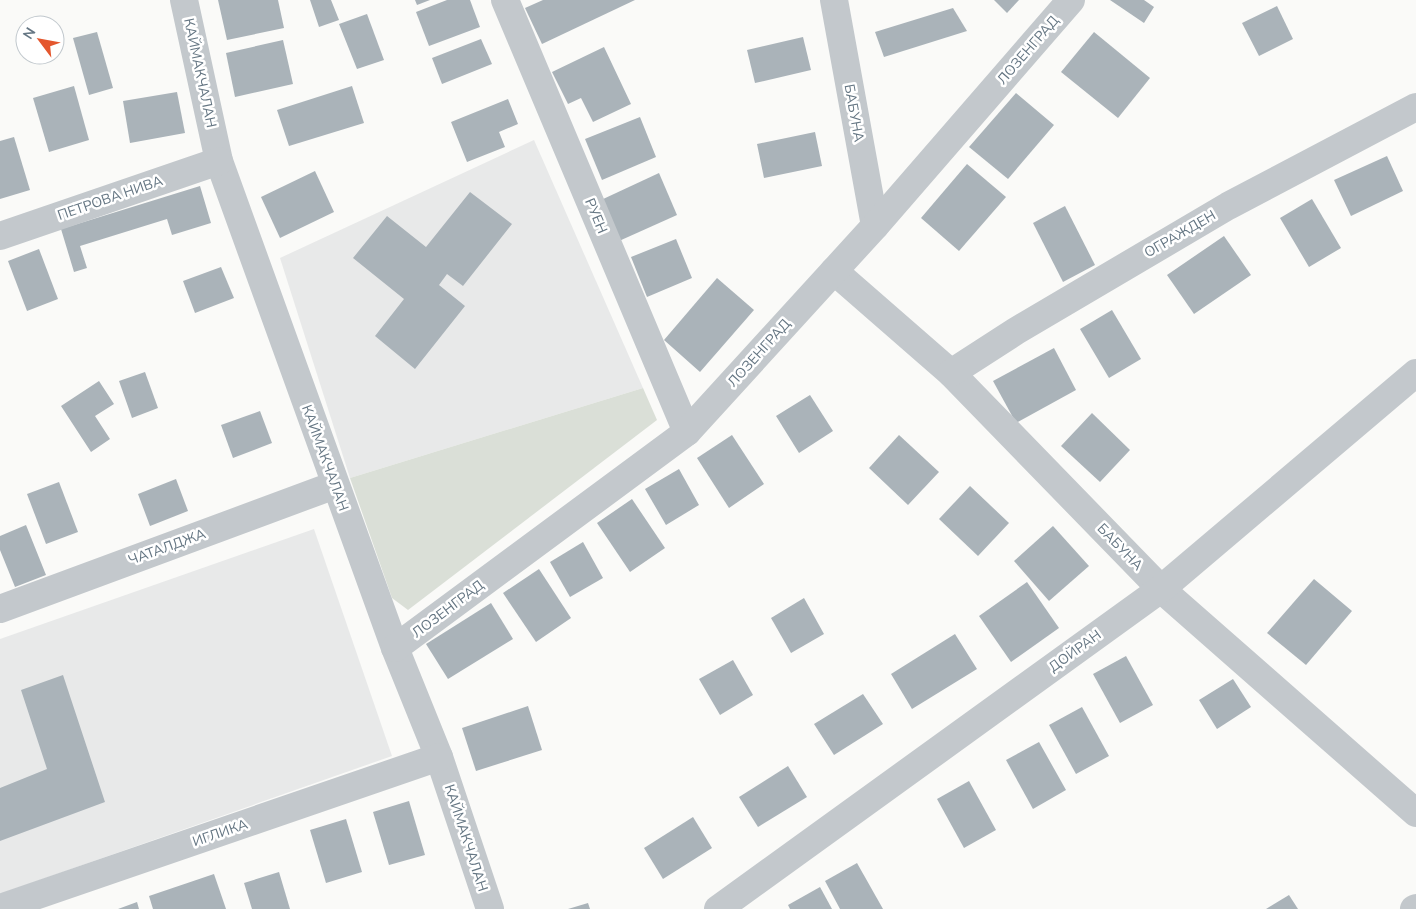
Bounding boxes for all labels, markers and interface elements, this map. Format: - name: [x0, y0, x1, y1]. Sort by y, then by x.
- street label: ЛОЗЕНГРАД: [993, 11, 1063, 88]
- north arrow: [15, 15, 65, 65]
- street label: КАЙМАКЧАЛАН: [179, 16, 221, 130]
- text: N: [19, 24, 40, 43]
- street label: БАБУНА: [840, 83, 868, 143]
- street label: ПЕТРОВА НИВА: [55, 171, 165, 225]
- street label: РУЕН: [580, 195, 612, 237]
- street label: ОГРАЖДЕН: [1141, 206, 1219, 262]
- street label: ЛОЗЕНГРАД: [723, 315, 795, 391]
- street label: КАЙМАКЧАЛАН: [297, 402, 353, 514]
- street label: БАБУНА: [1093, 519, 1147, 575]
- street label: ЧАТАЛДЖА: [126, 524, 208, 570]
- street label: ЛОЗЕНГРАД: [408, 576, 488, 642]
- street label: ДОЙРАН: [1045, 625, 1105, 677]
- street label: КАЙМАКЧАЛАН: [440, 782, 492, 894]
- street label: ИГЛИКА: [190, 815, 250, 851]

